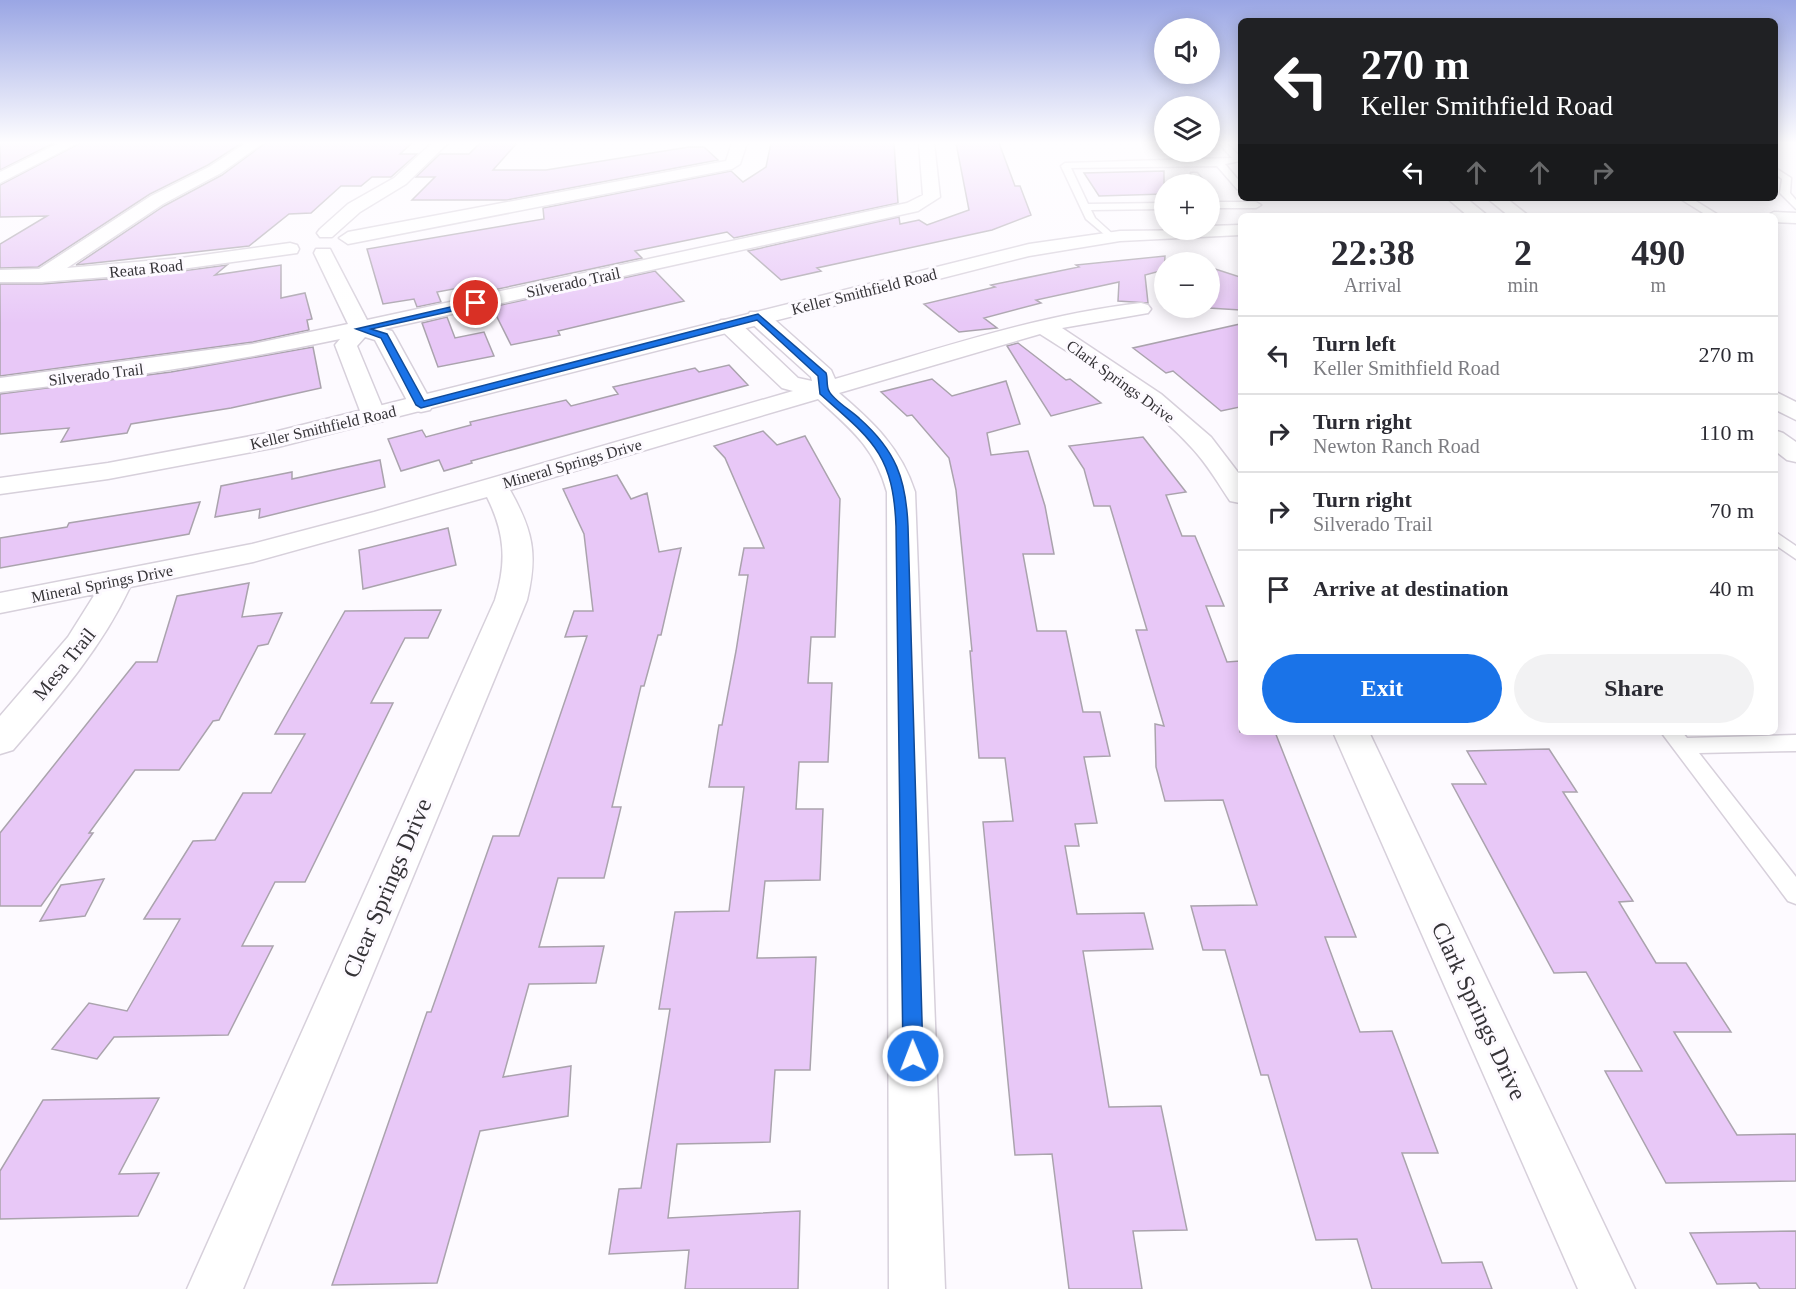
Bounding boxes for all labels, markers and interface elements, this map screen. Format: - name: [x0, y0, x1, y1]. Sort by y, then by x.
- map controls: [1154, 18, 1220, 318]
- button: sound: [1154, 18, 1220, 84]
- icon: left: [1262, 42, 1340, 120]
- text: 270 m: [1361, 42, 1470, 88]
- text: Keller Smithfield Road: [1361, 91, 1613, 121]
- button: layers: [1154, 96, 1220, 162]
- icon: left: [1397, 156, 1430, 189]
- icon: ahead: [1460, 156, 1493, 189]
- icon: ahead: [1523, 156, 1556, 189]
- icon: right: [1586, 156, 1619, 189]
- button: +: [1154, 174, 1220, 240]
- text: 22:38: [1331, 233, 1415, 273]
- text: 2: [1514, 233, 1532, 273]
- text: 490: [1631, 233, 1685, 273]
- button: −: [1154, 252, 1220, 318]
- street label: Reata Road: [108, 256, 184, 281]
- street label: Silverado Trail: [525, 264, 622, 301]
- street label: Keller Smithfield Road: [790, 265, 939, 318]
- text: Arrival: [1344, 274, 1402, 296]
- text: min: [1507, 274, 1539, 296]
- text: m: [1651, 274, 1666, 296]
- pin: [450, 277, 501, 328]
- icon: arrive: [459, 286, 492, 319]
- text: Turn left: [1313, 331, 1396, 356]
- street label: Clark Springs Drive: [1063, 337, 1178, 427]
- icon: left: [1262, 339, 1295, 372]
- text: 270 m: [1698, 342, 1754, 367]
- text: Keller Smithfield Road: [1313, 357, 1500, 379]
- street label: Silverado Trail: [48, 360, 145, 389]
- street label: Keller Smithfield Road: [248, 402, 398, 453]
- text: Turn right: [1313, 409, 1412, 434]
- icon: right: [1262, 417, 1295, 450]
- text: 110 m: [1699, 420, 1754, 445]
- street label: Mineral Springs Drive: [501, 435, 644, 492]
- text: Newton Ranch Road: [1313, 435, 1480, 457]
- text: Turn right: [1313, 487, 1412, 512]
- icon: right: [1262, 495, 1295, 528]
- text: 70 m: [1709, 498, 1754, 523]
- text: Silverado Trail: [1313, 513, 1432, 535]
- street label: Mineral Springs Drive: [30, 561, 175, 607]
- icon: arrive: [1262, 573, 1295, 606]
- text: Arrive at destination: [1313, 576, 1509, 601]
- text: 40 m: [1709, 576, 1754, 601]
- street label: Mesa Trail: [28, 623, 100, 704]
- button: Exit: [1262, 654, 1502, 723]
- button: Share: [1514, 654, 1754, 723]
- street label: Clear Springs Drive: [338, 795, 436, 981]
- street label: Clark Springs Drive: [1426, 918, 1532, 1104]
- position arrow: [881, 1024, 945, 1088]

